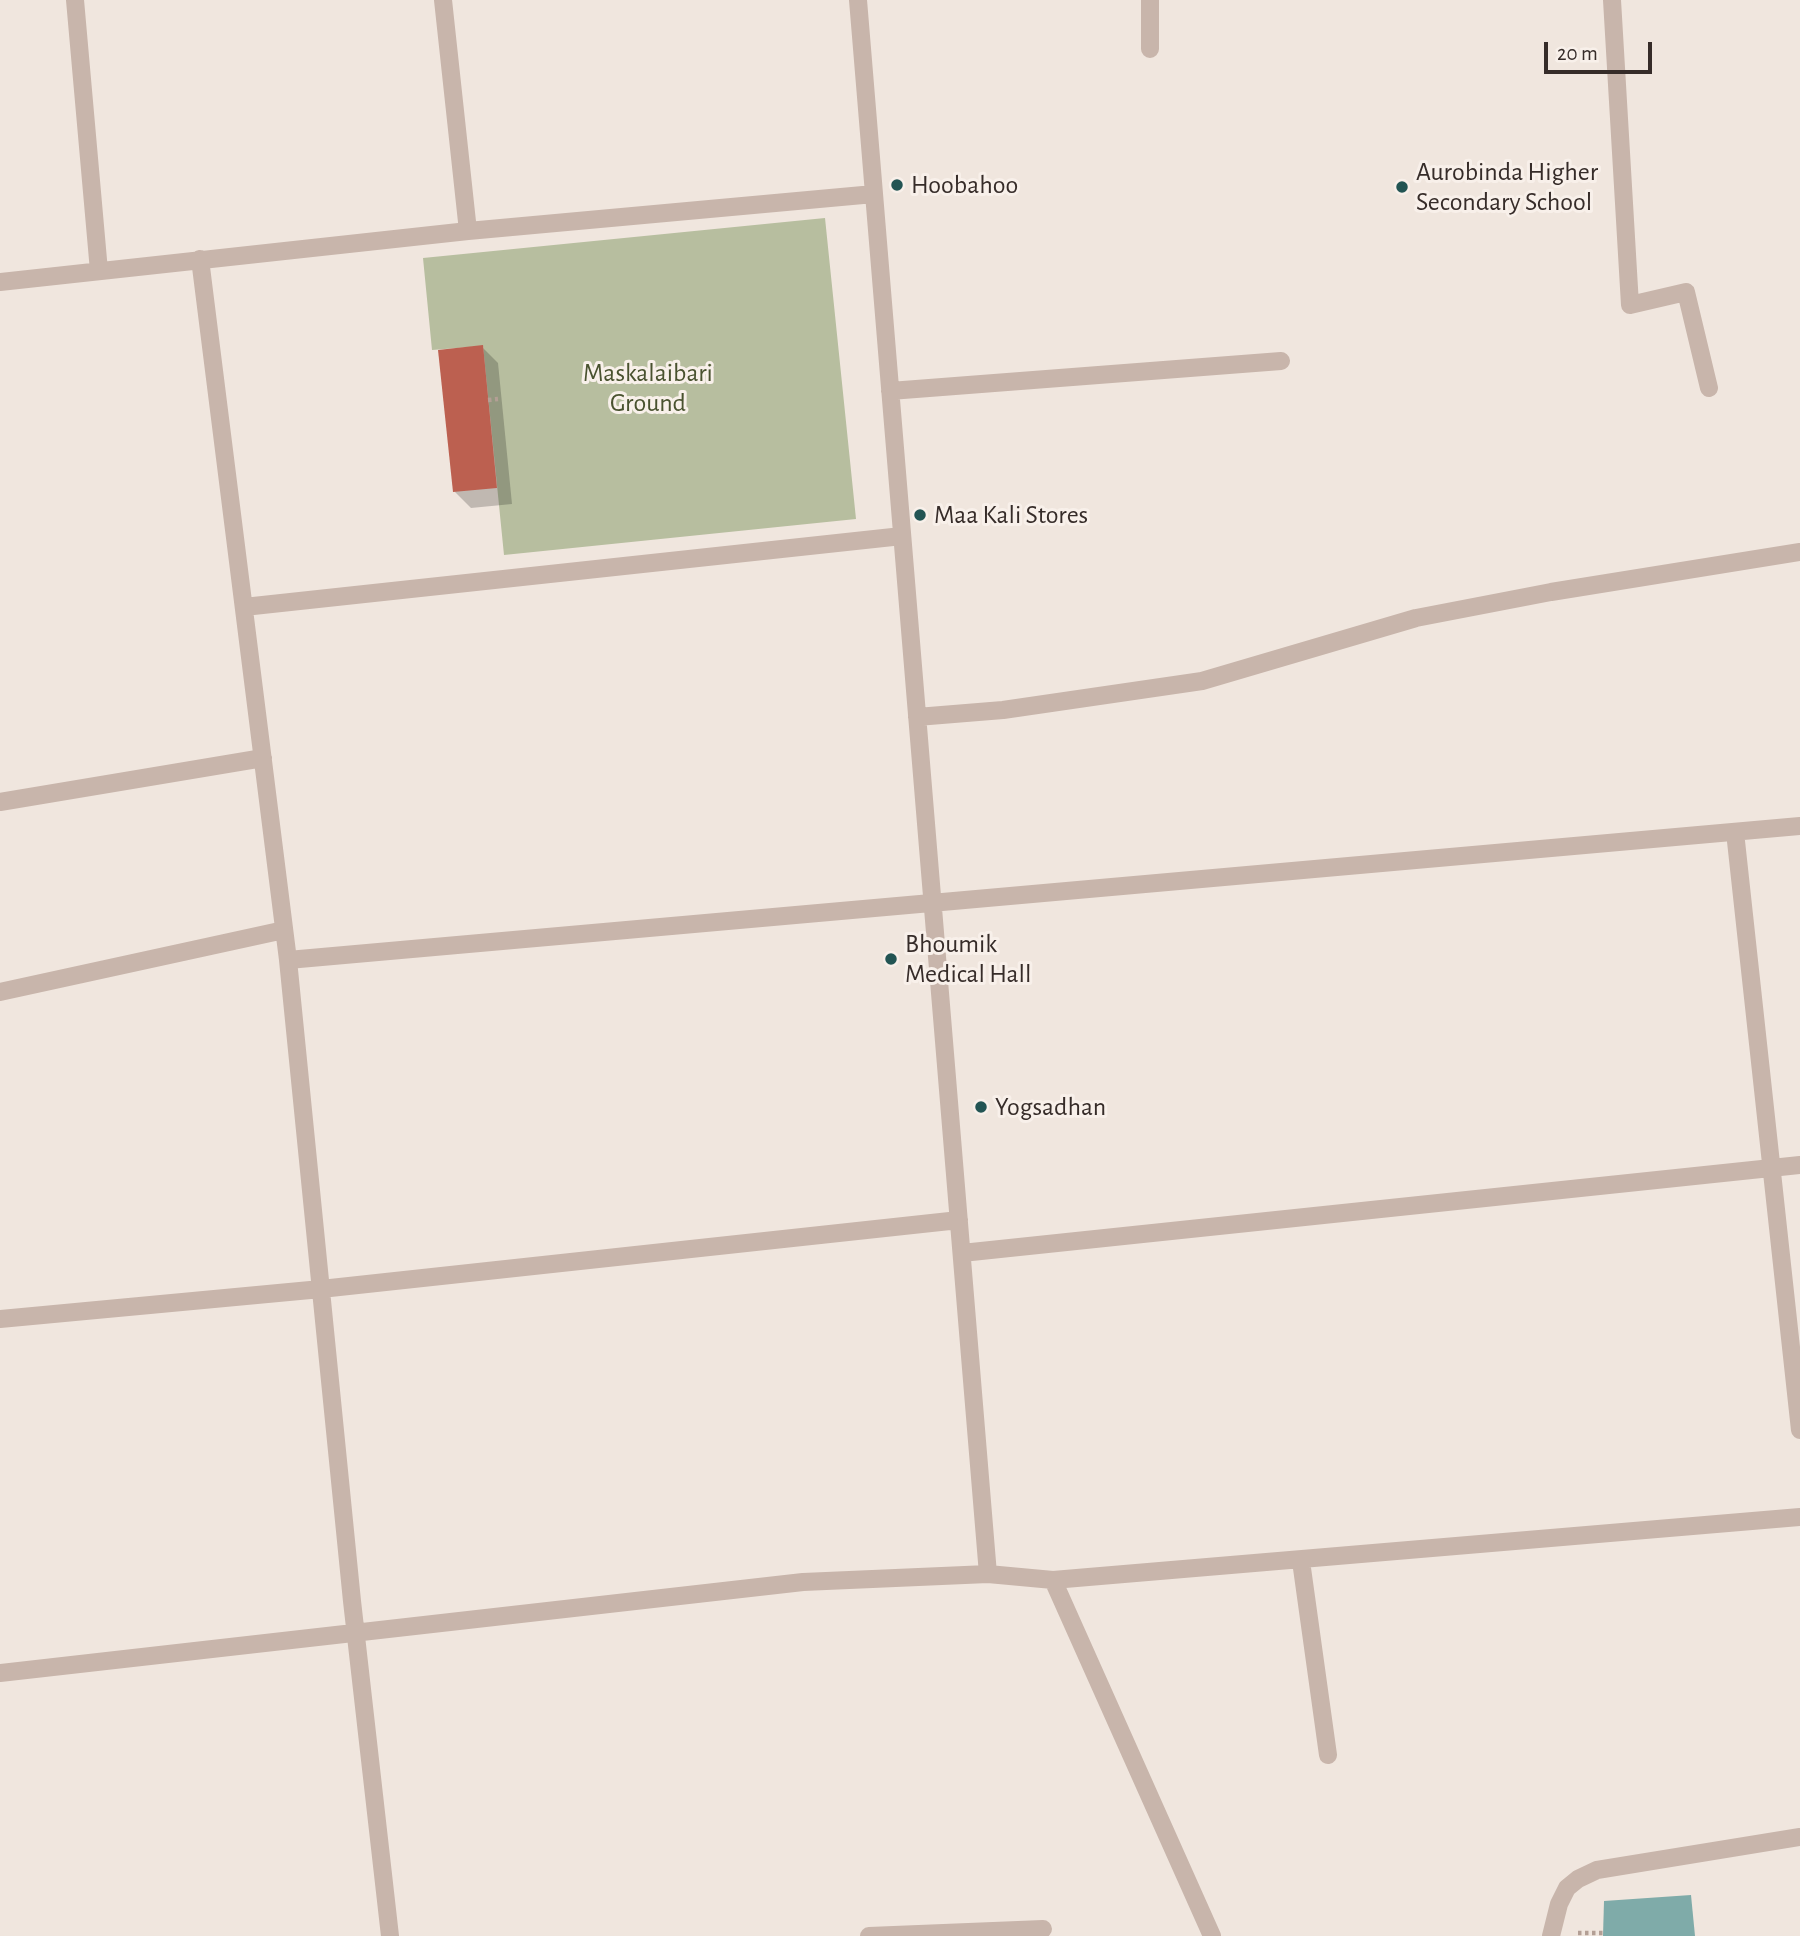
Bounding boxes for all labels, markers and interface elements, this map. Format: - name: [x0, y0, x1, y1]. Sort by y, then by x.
- scale bar: [1548, 28, 1657, 72]
- text: 20 m: [1557, 43, 1598, 64]
- place label: Aurobinda Higher Secondary School: [1416, 156, 1598, 218]
- place label: Hoobahoo: [911, 169, 1018, 201]
- marker: Hoobahoo: [889, 177, 905, 193]
- marker: Aurobinda Higher Secondary School: [1394, 179, 1410, 195]
- park label: Maskalaibari Ground: [583, 357, 713, 418]
- place label: Maa Kali Stores: [934, 499, 1088, 531]
- marker: Maa Kali Stores: [912, 507, 928, 523]
- place label: Bhoumik Medical Hall: [905, 928, 1031, 990]
- marker: Bhoumik Medical Hall: [883, 951, 899, 967]
- place label: Yogsadhan: [995, 1091, 1106, 1123]
- marker: Yogsadhan: [973, 1099, 989, 1115]

